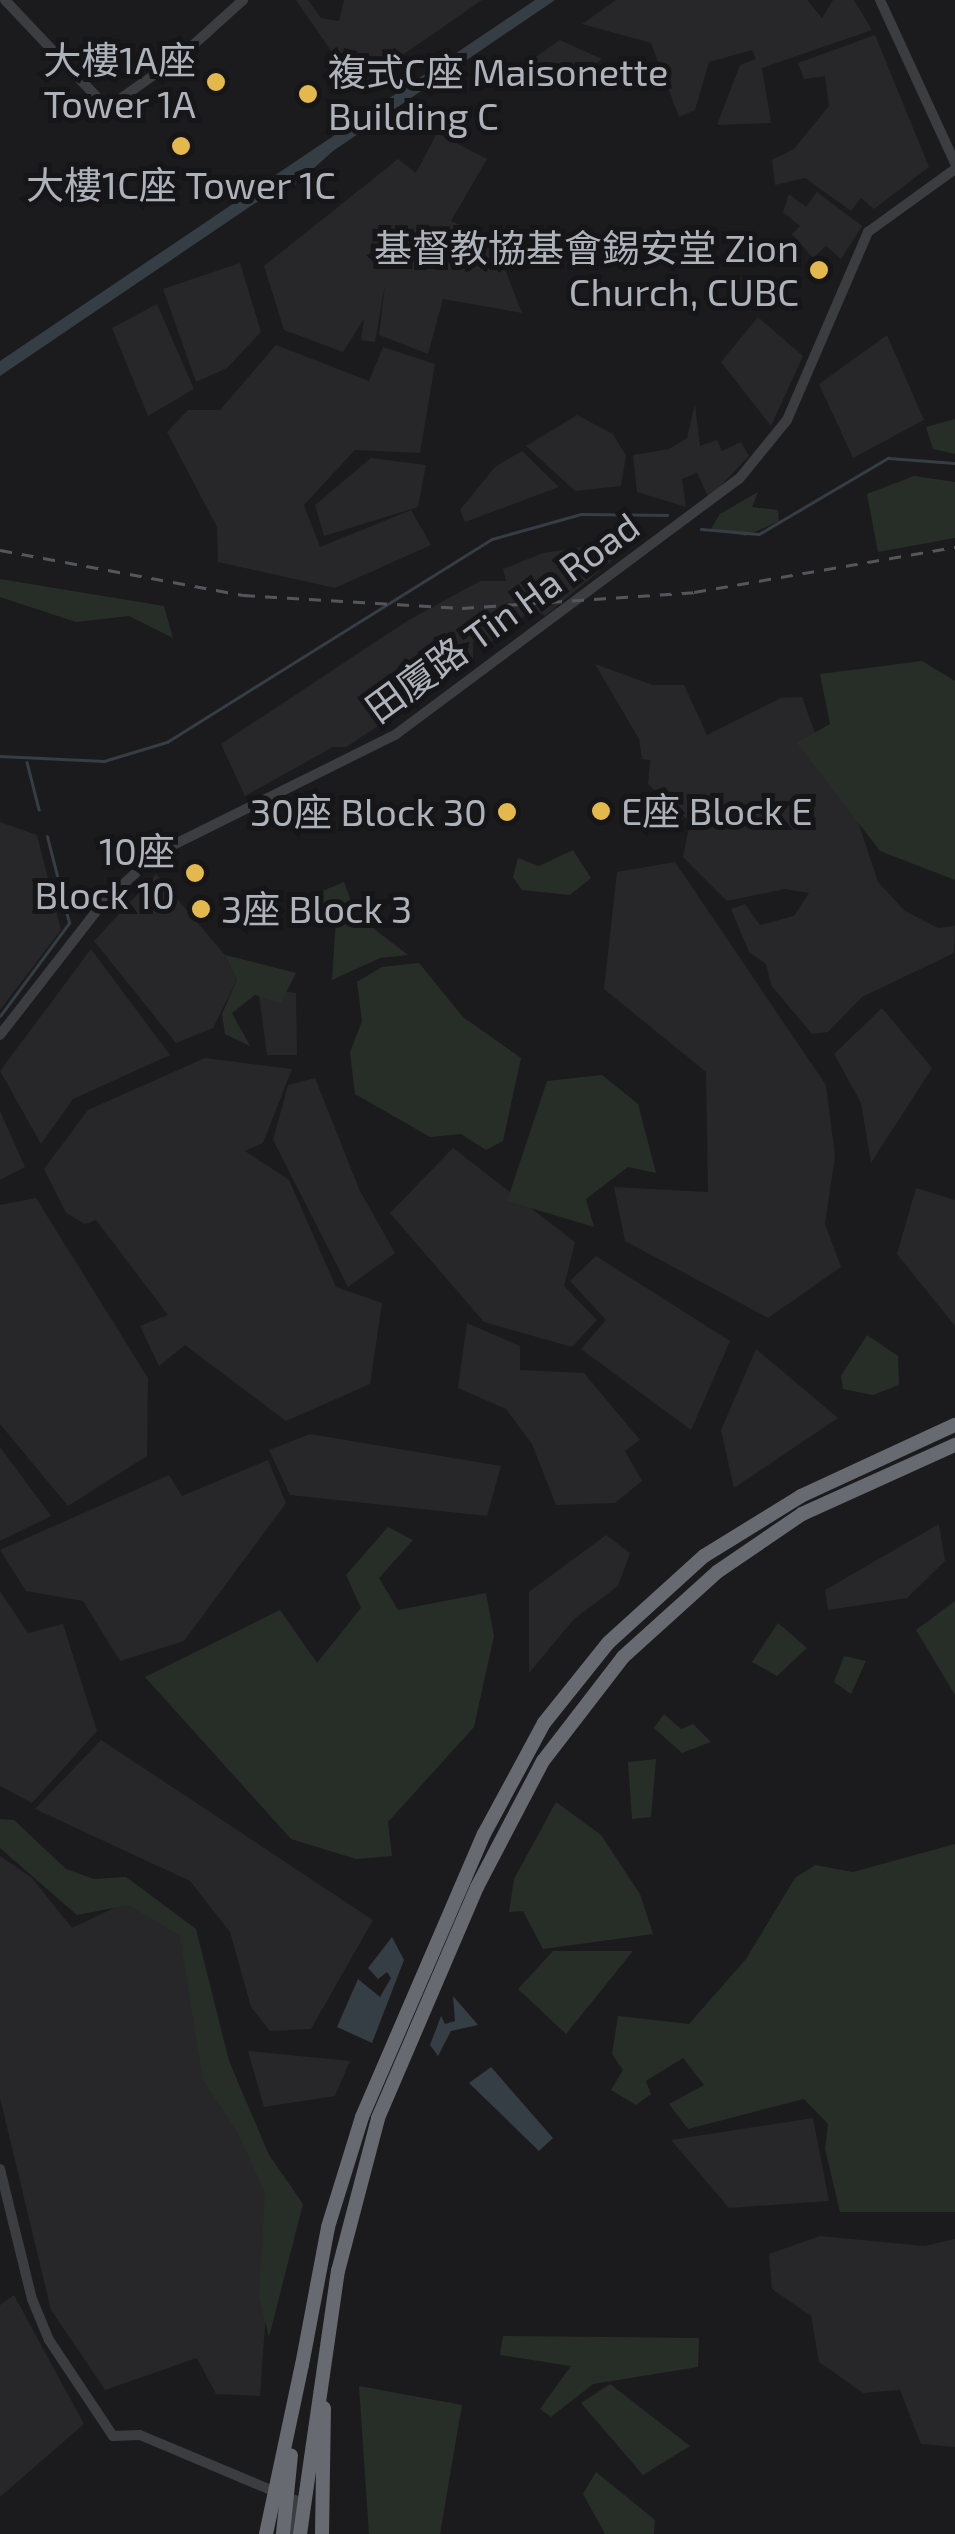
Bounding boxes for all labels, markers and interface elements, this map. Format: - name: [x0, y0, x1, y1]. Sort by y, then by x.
- place label: 大樓1A座 Tower 1A: [43, 37, 196, 126]
- place label: 複式C座 Maisonette Building C: [328, 49, 668, 138]
- marker: 大樓1A座 Tower 1A: [205, 71, 227, 93]
- marker: 複式C座 Maisonette Building C: [297, 83, 319, 105]
- marker: 大樓1C座 Tower 1C: [170, 135, 192, 157]
- place label: 大樓1C座 Tower 1C: [26, 162, 336, 208]
- place label: 基督教協基會錫安堂 Zion Church, CUBC: [374, 225, 799, 314]
- marker: 基督教協基會錫安堂 Zion Church, CUBC: [808, 259, 830, 281]
- street label: 田廈路 Tin Ha Road: [356, 503, 648, 731]
- place label: E座 Block E: [621, 788, 813, 834]
- place label: 30座 Block 30: [250, 789, 487, 835]
- marker: E座 Block E: [590, 800, 612, 822]
- marker: 30座 Block 30: [496, 801, 518, 823]
- place label: 10座 Block 10: [34, 828, 175, 918]
- marker: 10座 Block 10: [184, 862, 206, 884]
- place label: 3座 Block 3: [221, 886, 413, 932]
- marker: 3座 Block 3: [190, 898, 212, 920]

